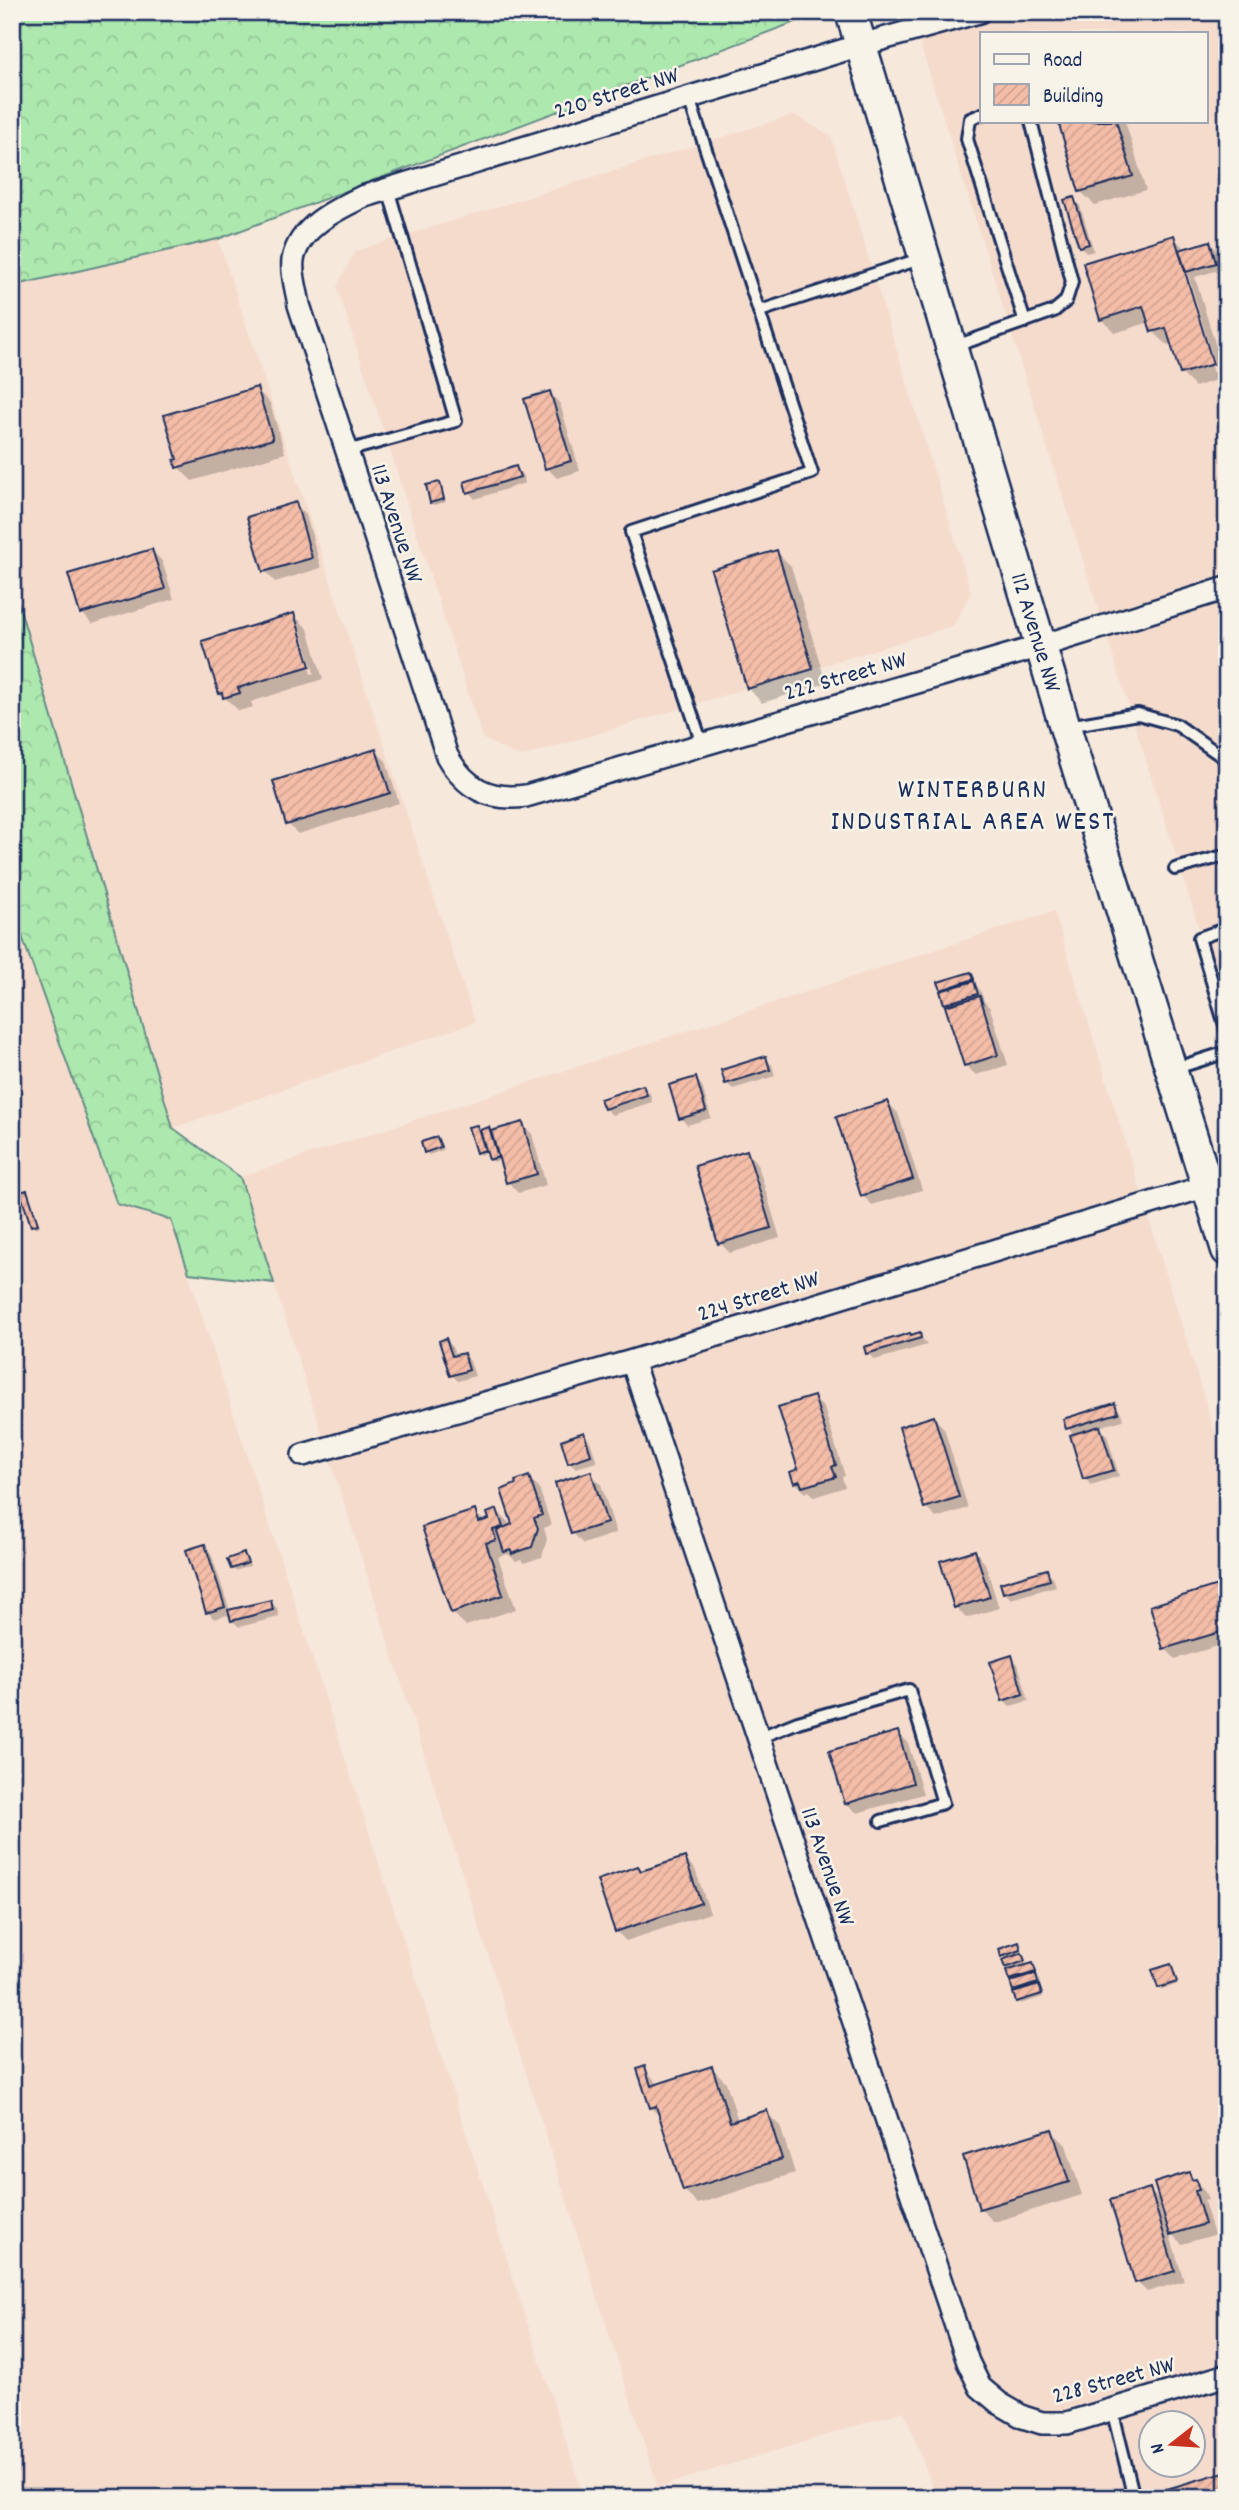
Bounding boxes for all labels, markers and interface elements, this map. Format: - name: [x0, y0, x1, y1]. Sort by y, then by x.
- legend: [980, 32, 1208, 122]
- text: Road: [1043, 47, 1082, 77]
- street label: 220 Street NW: [550, 60, 684, 130]
- text: Building: [1043, 83, 1103, 113]
- street label: 113 Avenue NW: [360, 460, 430, 588]
- street label: 112 Avenue NW: [1000, 569, 1068, 697]
- street label: 222 Street NW: [780, 644, 911, 712]
- district label: WINTERBURN INDUSTRIAL AREA WEST: [830, 772, 1116, 844]
- street label: 224 Street NW: [694, 1263, 824, 1333]
- street label: 113 Avenue NW: [790, 1803, 862, 1931]
- street label: 228 Street NW: [1049, 2349, 1179, 2415]
- north arrow: [1138, 2408, 1208, 2478]
- text: N: [1145, 2440, 1173, 2456]

